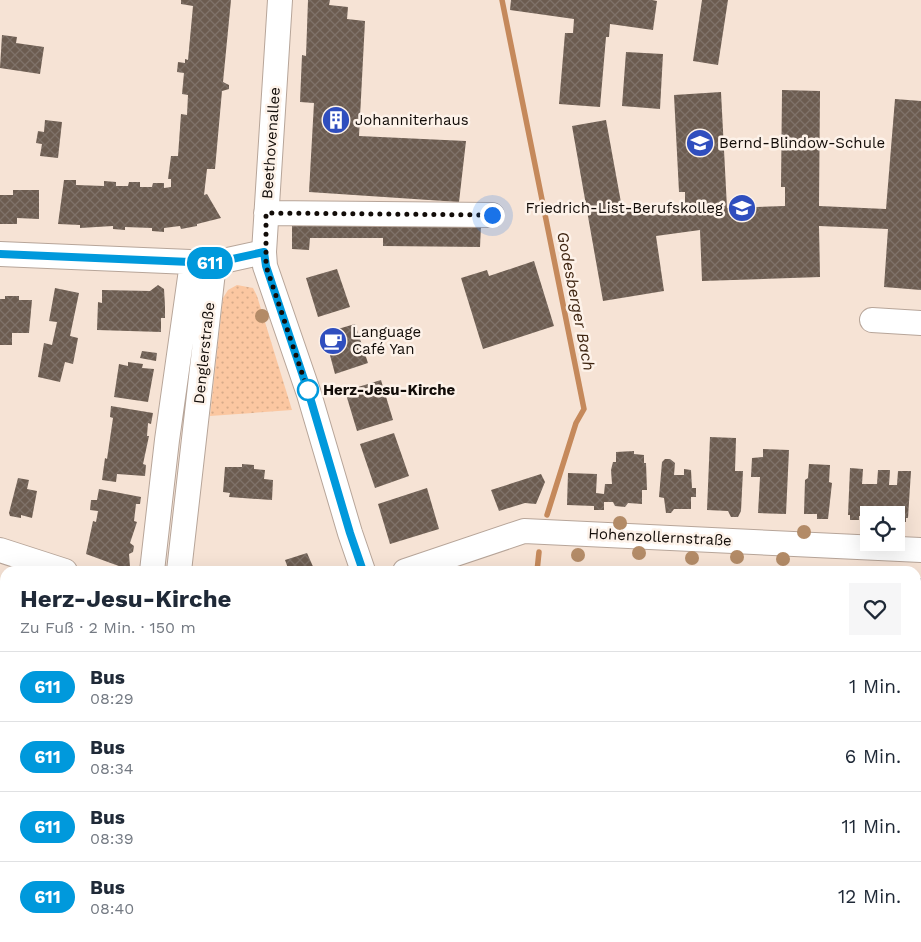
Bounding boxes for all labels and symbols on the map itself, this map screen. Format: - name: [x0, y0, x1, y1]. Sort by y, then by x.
- street label: Beethovenallee: [258, 86, 284, 200]
- building icon: Johanniterhaus: [321, 105, 351, 135]
- place label: Johanniterhaus: [355, 111, 469, 129]
- school or university icon: Bernd-Blindow-Schule: [685, 128, 715, 158]
- place label: Bernd-Blindow-Schule: [719, 134, 885, 152]
- school or university icon: Friedrich-List-Berufskolleg: [727, 193, 757, 223]
- place label: Friedrich-List-Berufskolleg: [526, 199, 723, 217]
- your location: [480, 203, 505, 228]
- water label: Godesberger Bach: [553, 230, 599, 372]
- line badge: 611: [181, 247, 239, 279]
- street label: Denglerstraße: [190, 301, 218, 405]
- place label: Language Café Yan: [352, 323, 421, 358]
- cafe icon: Language Café Yan: [318, 326, 348, 356]
- marker: Herz-Jesu-Kirche: [297, 379, 319, 401]
- place label: Herz-Jesu-Kirche: [323, 381, 455, 399]
- street label: Hohenzollernstraße: [588, 524, 732, 550]

